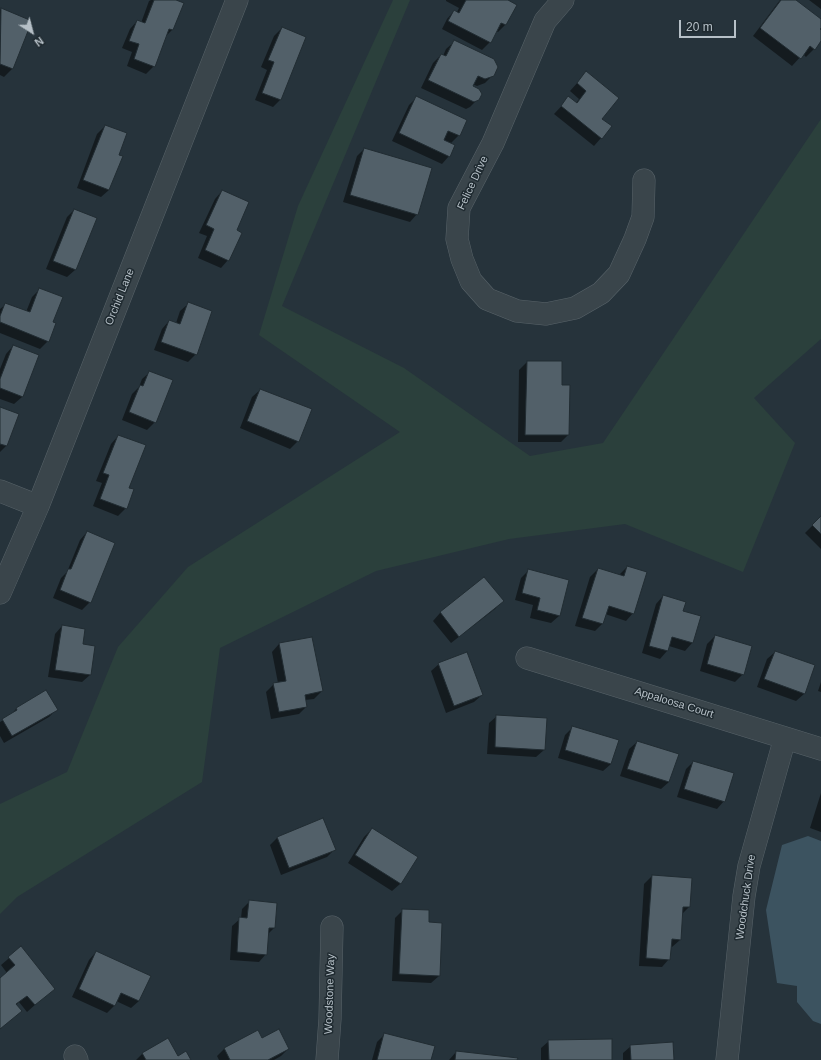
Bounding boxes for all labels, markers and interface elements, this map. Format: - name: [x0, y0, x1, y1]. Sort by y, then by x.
- north arrow: [12, 12, 52, 52]
- scale bar: [681, 12, 738, 38]
- text: 20 m: [686, 20, 713, 34]
- text: N: [32, 35, 46, 49]
- street label: Felice Drive: [455, 154, 491, 212]
- street label: Orchid Lane: [103, 267, 137, 327]
- street label: Appaloosa Court: [633, 685, 715, 721]
- street label: Woodchuck Drive: [733, 854, 759, 940]
- street label: Woodstone Way: [322, 954, 338, 1034]

